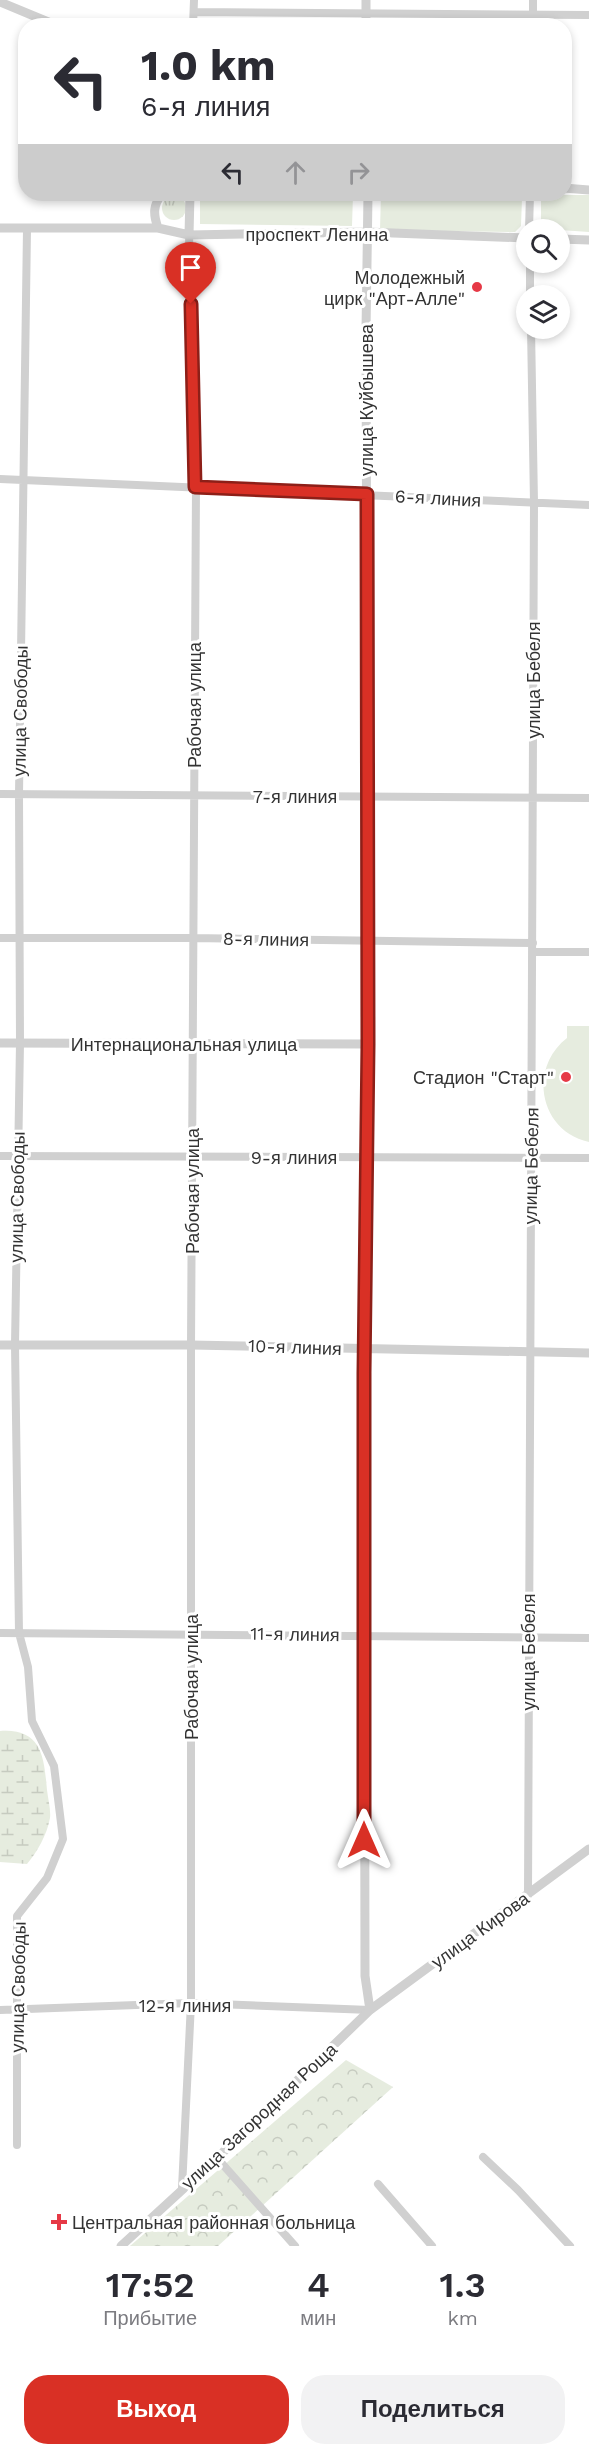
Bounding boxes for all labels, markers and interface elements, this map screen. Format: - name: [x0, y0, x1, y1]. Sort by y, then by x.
- text: 1.0 km: [141, 41, 276, 90]
- icon: left: [42, 42, 120, 120]
- text: 6-я линия: [141, 91, 270, 123]
- icon: left: [216, 156, 249, 189]
- icon: ahead: [279, 156, 312, 189]
- icon: right: [342, 156, 375, 189]
- map controls: [516, 219, 570, 339]
- button: search: [516, 219, 570, 273]
- street label: проспект Ленина: [246, 224, 389, 245]
- pin: [165, 242, 216, 304]
- icon: arrive: [174, 251, 207, 284]
- place label: Молодежный цирк "Арт-Алле": [324, 267, 465, 309]
- marker: Молодежный цирк "Арт-Алле": [470, 280, 484, 294]
- button: layers: [516, 285, 570, 339]
- street label: улица Куйбышева: [356, 323, 377, 476]
- street label: 6-я линия: [394, 485, 482, 511]
- street label: улица Бебеля: [523, 621, 544, 739]
- street label: Рабочая улица: [184, 641, 205, 768]
- street label: улица Свободы: [8, 645, 32, 777]
- street label: 7-я линия: [253, 786, 337, 807]
- street label: 8-я линия: [223, 928, 309, 950]
- street label: Интернациональная улица: [71, 1034, 298, 1055]
- place label: Стадион "Старт": [413, 1067, 554, 1088]
- marker: Стадион "Старт": [559, 1070, 573, 1084]
- street label: улица Бебеля: [519, 1107, 543, 1225]
- street label: Рабочая улица: [182, 1127, 203, 1254]
- street label: улица Свободы: [5, 1131, 29, 1263]
- street label: 9-я линия: [251, 1147, 337, 1168]
- street label: 10-я линия: [248, 1335, 342, 1359]
- street label: улица Бебеля: [518, 1593, 539, 1711]
- street label: Рабочая улица: [181, 1613, 202, 1740]
- street label: 11-я линия: [250, 1623, 340, 1645]
- position arrow: [332, 1808, 396, 1872]
- street label: улица Кирова: [427, 1887, 534, 1972]
- street label: улица Свободы: [6, 1921, 30, 2053]
- street label: 12-я линия: [139, 1995, 231, 2016]
- street label: улица Загородная Роща: [177, 2038, 342, 2193]
- place label: Центральная районная больница: [72, 2212, 356, 2233]
- marker: Центральная районная больница: [50, 2213, 68, 2231]
- text: 17:52: [106, 2264, 195, 2306]
- text: 4: [307, 2264, 330, 2306]
- text: 1.3: [440, 2264, 486, 2306]
- text: Прибытие: [103, 2306, 197, 2330]
- text: мин: [300, 2306, 336, 2330]
- text: km: [447, 2306, 478, 2330]
- button: Выход: [24, 2375, 289, 2444]
- button: Поделиться: [301, 2375, 565, 2444]

